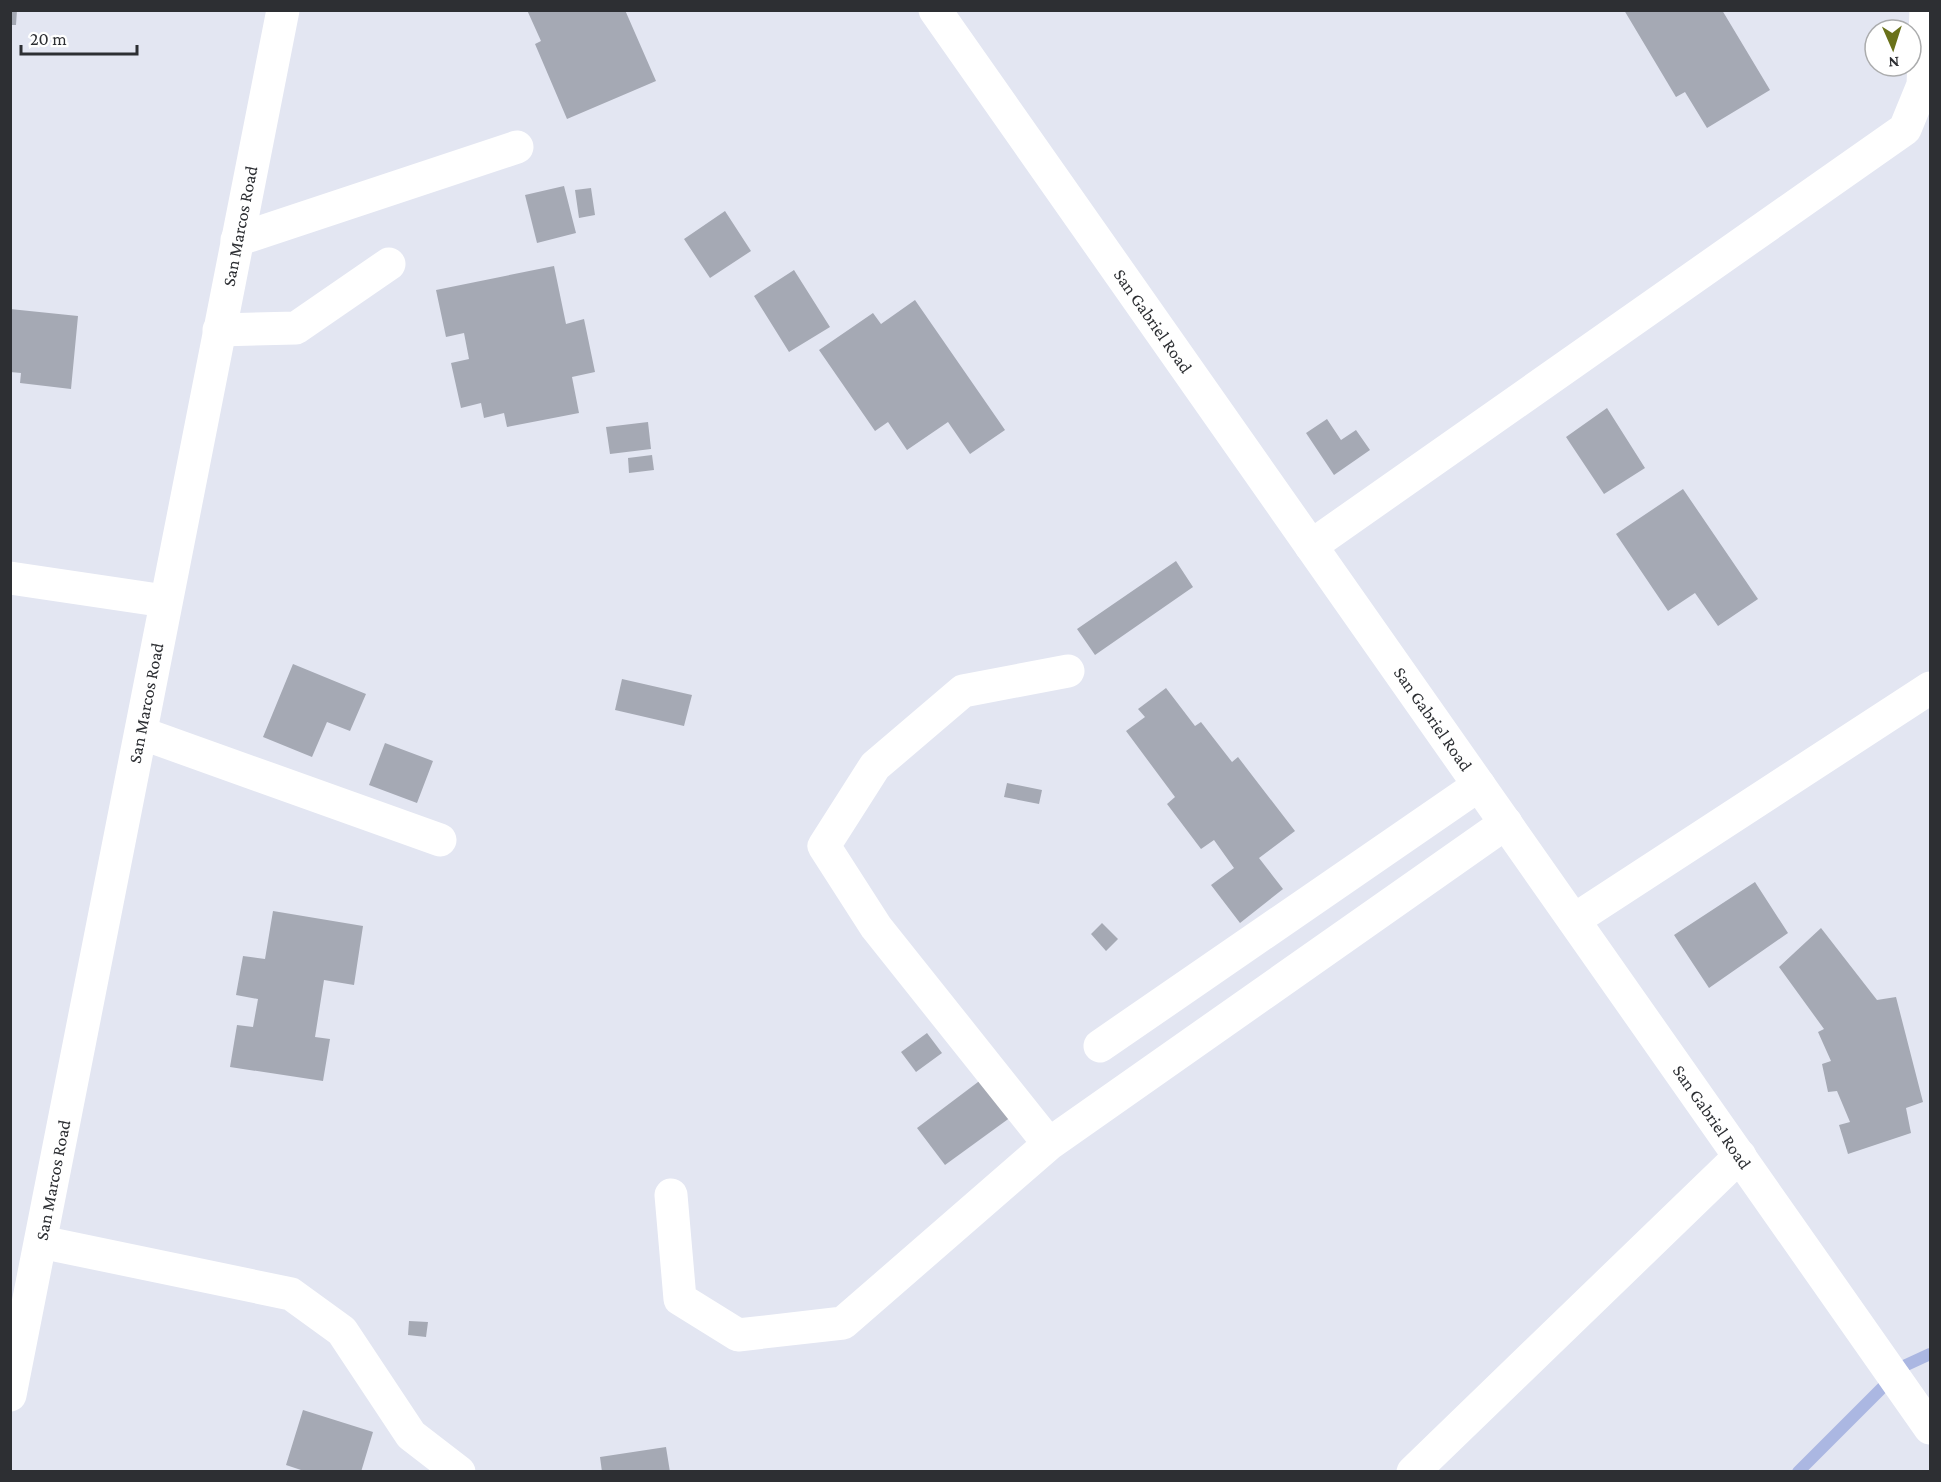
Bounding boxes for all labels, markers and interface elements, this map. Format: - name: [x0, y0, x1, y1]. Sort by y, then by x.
- scale bar: [21, 18, 136, 56]
- north arrow: [1863, 18, 1923, 78]
- text: 20 m: [30, 29, 67, 49]
- text: N: [1888, 54, 1900, 71]
- street label: San Marcos Road: [219, 164, 262, 288]
- street label: San Gabriel Road: [1110, 265, 1197, 377]
- street label: San Marcos Road: [125, 641, 168, 765]
- street label: San Gabriel Road: [1390, 663, 1477, 775]
- street label: San Gabriel Road: [1669, 1061, 1756, 1173]
- street label: San Marcos Road: [32, 1118, 75, 1242]

